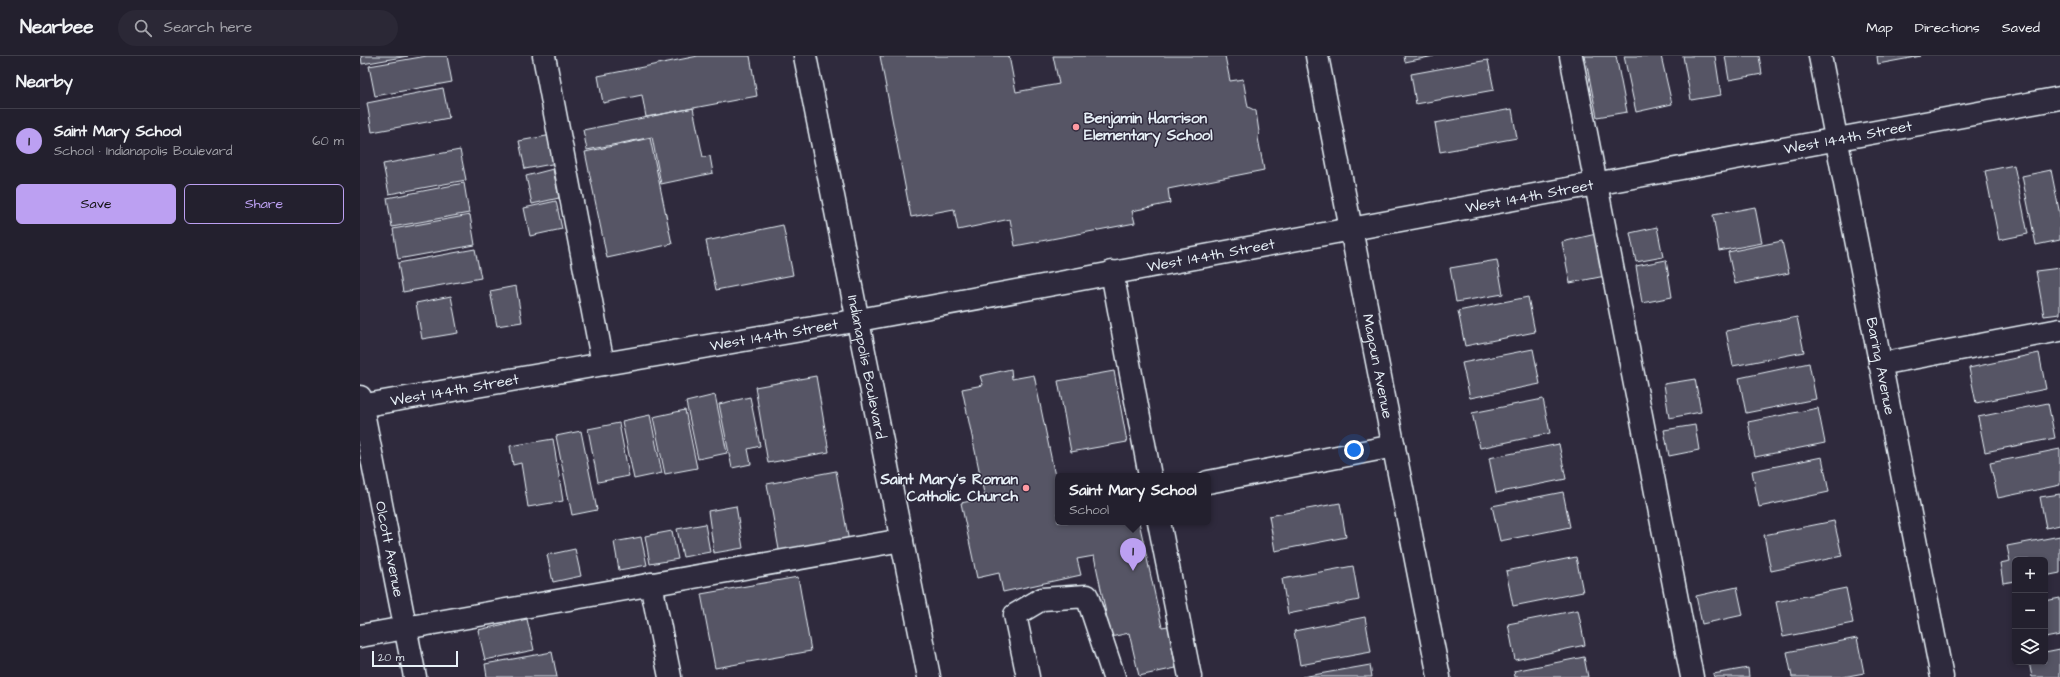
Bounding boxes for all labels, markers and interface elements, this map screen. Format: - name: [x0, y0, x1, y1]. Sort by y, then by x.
- search box: [118, 10, 398, 46]
- text: Nearbee: [20, 14, 94, 41]
- icon: search: [132, 17, 154, 39]
- text: Search here: [164, 17, 252, 38]
- text: Map: [1866, 18, 1893, 38]
- text: Directions: [1915, 18, 1980, 38]
- text: Saved: [2002, 18, 2040, 38]
- text: Nearby: [16, 70, 73, 94]
- place label: Benjamin Harrison Elementary School: [1084, 108, 1213, 147]
- street label: West 144th Street: [1782, 116, 1914, 160]
- text: Saint Mary School: [54, 121, 181, 142]
- marker: Benjamin Harrison Elementary School: [1071, 122, 1081, 132]
- text: 1: [28, 132, 30, 150]
- text: 60 m: [312, 132, 344, 150]
- text: School · Indianapolis Boulevard: [54, 142, 232, 160]
- street label: West 144th Street: [1464, 174, 1595, 219]
- button: Save: [16, 184, 176, 224]
- button: Share: [184, 184, 344, 224]
- street label: West 144th Street: [1145, 233, 1277, 278]
- street label: Indianapolis Boulevard: [842, 293, 891, 441]
- street label: Magoun Avenue: [1357, 312, 1398, 420]
- street label: West 144th Street: [708, 314, 840, 357]
- street label: Baring Avenue: [1861, 316, 1900, 417]
- street label: West 144th Street: [389, 369, 521, 412]
- your location: [1344, 440, 1364, 460]
- place label: Saint Mary's Roman Catholic Church: [879, 469, 1019, 507]
- popup: [1055, 473, 1211, 525]
- text: Saint Mary School: [1069, 480, 1197, 501]
- marker: Saint Mary's Roman Catholic Church: [1021, 483, 1031, 493]
- street label: Olcott Avenue: [370, 499, 409, 599]
- text: School: [1069, 501, 1109, 519]
- pin: 1: [1120, 538, 1146, 571]
- map controls: [2012, 557, 2048, 665]
- button: +: [2012, 557, 2048, 593]
- button: −: [2012, 593, 2048, 629]
- button: layers: [2012, 629, 2048, 665]
- scale bar: [372, 649, 458, 668]
- text: 20 m: [378, 650, 404, 665]

